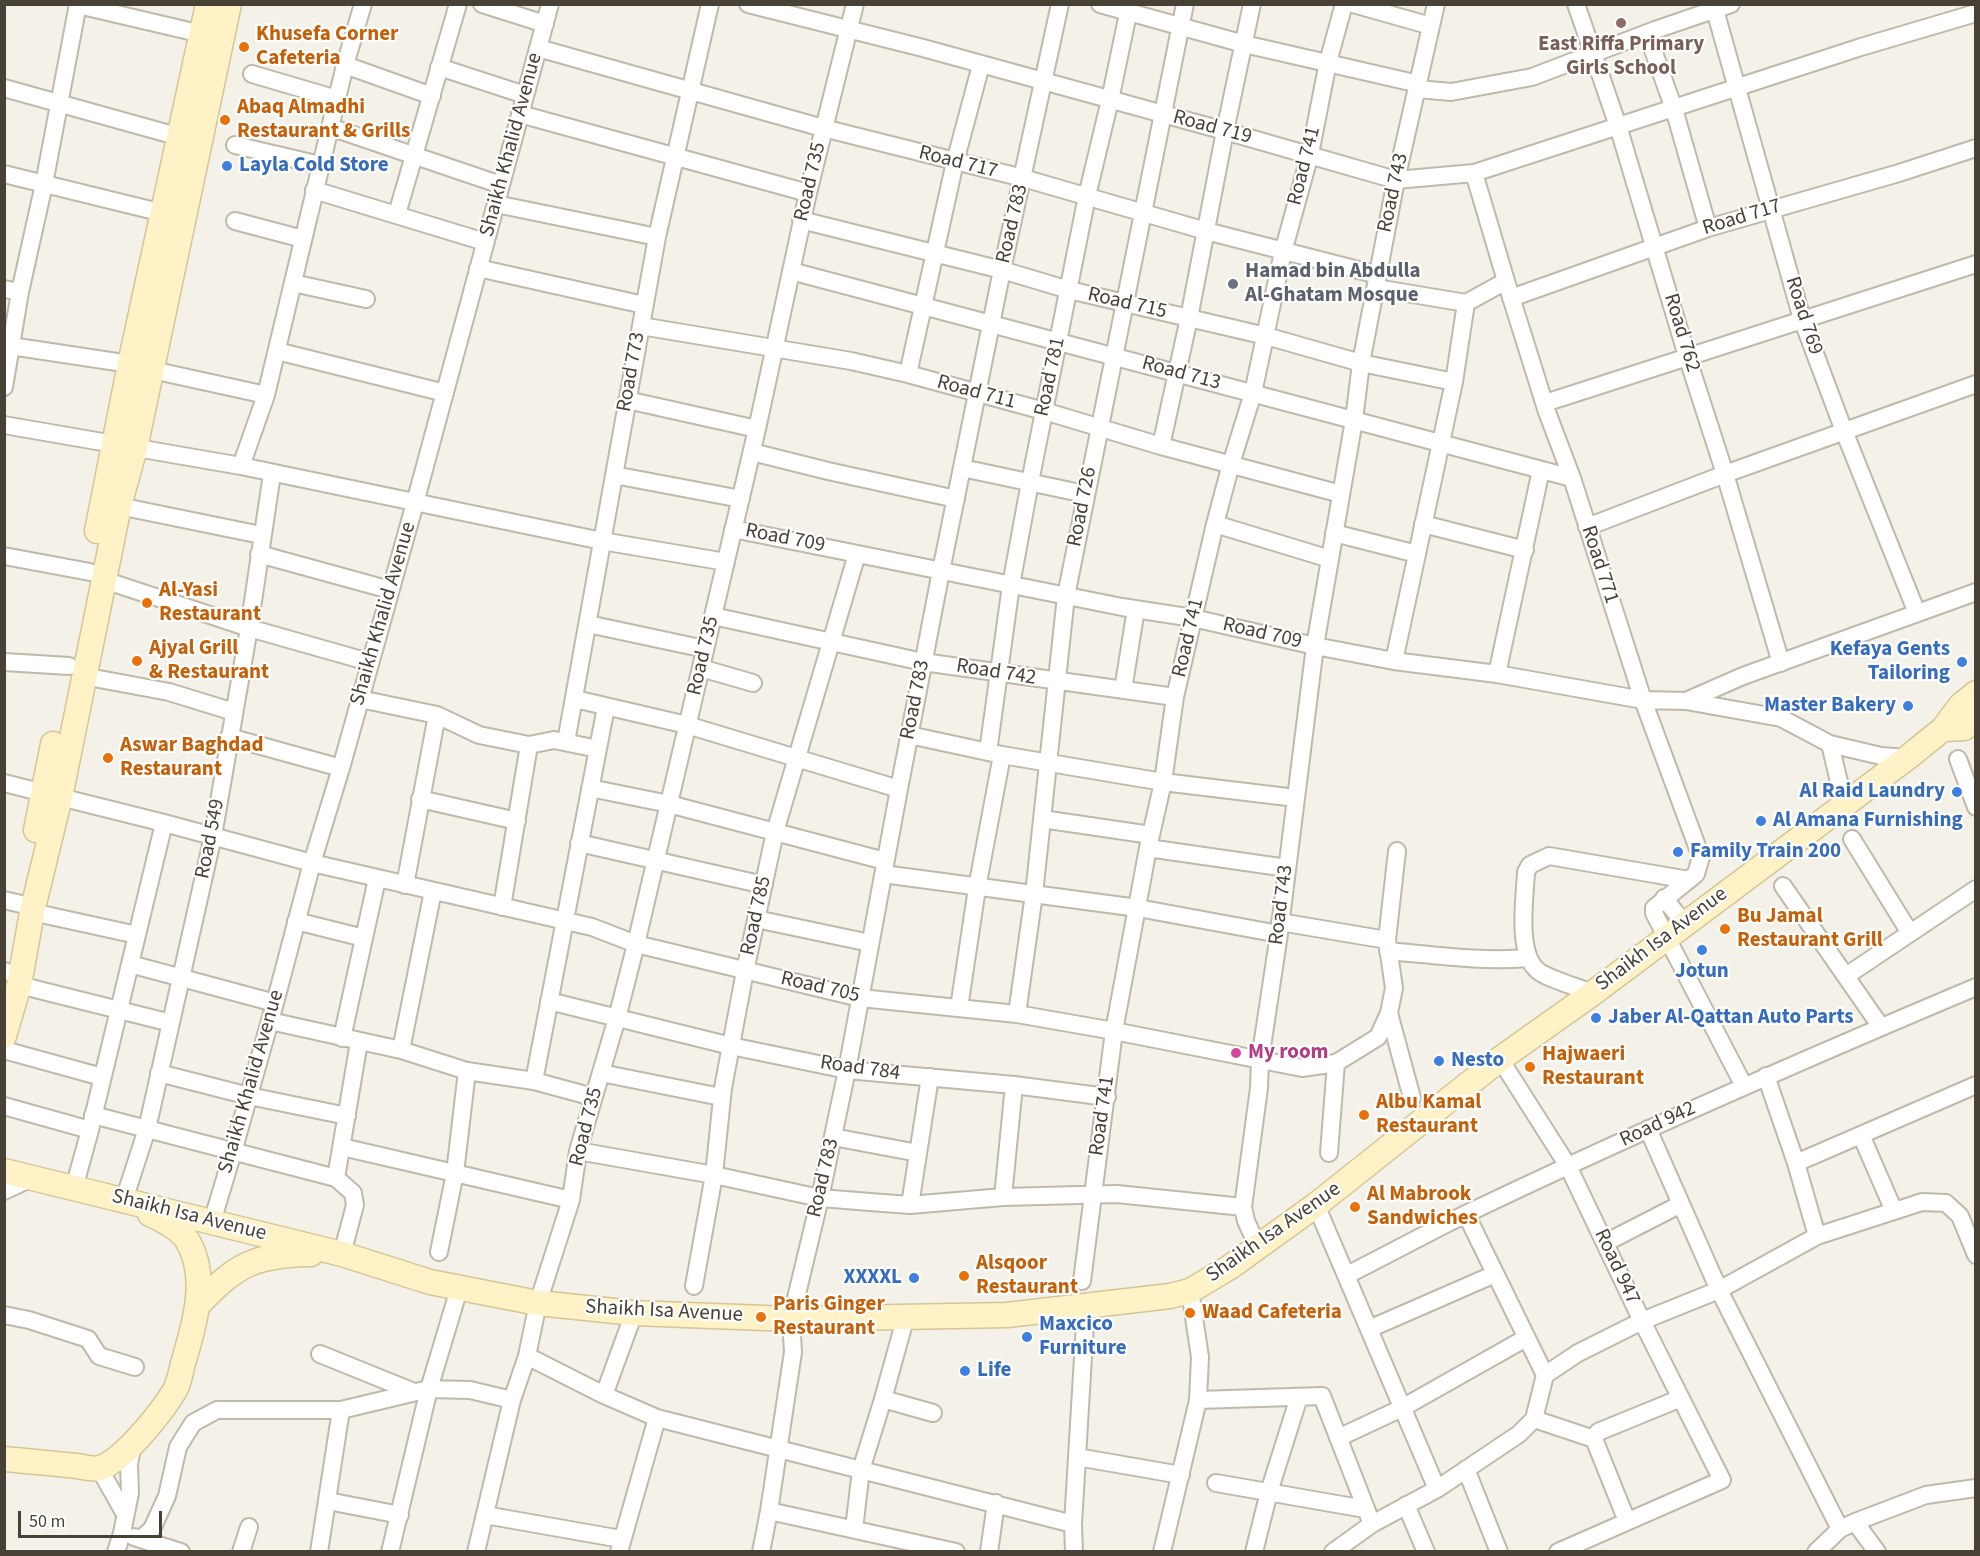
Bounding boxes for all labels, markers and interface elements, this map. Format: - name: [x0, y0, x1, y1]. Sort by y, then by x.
- marker: East Riffa Primary Girls School: [1614, 16, 1628, 30]
- place label: Khusefa Corner Cafeteria: [256, 22, 398, 72]
- place label: East Riffa Primary Girls School: [1538, 32, 1704, 82]
- marker: Khusefa Corner Cafeteria: [237, 40, 251, 54]
- street label: Shaikh Khalid Avenue: [475, 50, 549, 240]
- place label: Abaq Almadhi Restaurant & Grills: [237, 95, 410, 145]
- street label: Road 719: [1170, 105, 1254, 151]
- marker: Abaq Almadhi Restaurant & Grills: [218, 113, 232, 127]
- street label: Road 741: [1283, 124, 1327, 208]
- street label: Road 735: [790, 140, 832, 224]
- street label: Road 717: [916, 141, 1000, 185]
- street label: Road 743: [1373, 151, 1415, 235]
- place label: Layla Cold Store: [239, 153, 389, 179]
- marker: Layla Cold Store: [220, 159, 234, 173]
- street label: Road 783: [992, 182, 1034, 266]
- street label: Road 717: [1700, 194, 1784, 242]
- place label: Hamad bin Abdulla Al-Ghatam Mosque: [1245, 259, 1421, 309]
- street label: Road 769: [1779, 274, 1827, 358]
- marker: Hamad bin Abdulla Al-Ghatam Mosque: [1226, 277, 1240, 291]
- street label: Road 715: [1085, 283, 1169, 325]
- street label: Road 762: [1657, 291, 1705, 375]
- street label: Road 773: [613, 330, 651, 414]
- street label: Road 781: [1030, 335, 1072, 419]
- street label: Road 713: [1139, 351, 1223, 397]
- street label: Road 711: [934, 370, 1018, 416]
- street label: Road 726: [1063, 465, 1103, 549]
- street label: Shaikh Khalid Avenue: [346, 519, 422, 709]
- street label: Road 709: [743, 519, 827, 559]
- street label: Road 771: [1575, 523, 1623, 607]
- place label: Al-Yasi Restaurant: [159, 578, 261, 628]
- marker: Al-Yasi Restaurant: [140, 596, 154, 610]
- street label: Road 741: [1168, 596, 1210, 680]
- street label: Road 709: [1220, 613, 1304, 655]
- street label: Road 735: [683, 614, 725, 698]
- place label: Ajyal Grill & Restaurant: [149, 636, 269, 686]
- place label: Kefaya Gents Tailoring: [1830, 637, 1950, 687]
- marker: Ajyal Grill & Restaurant: [130, 654, 144, 668]
- street label: Road 742: [954, 654, 1038, 692]
- marker: Kefaya Gents Tailoring: [1955, 655, 1969, 669]
- street label: Road 783: [896, 658, 936, 742]
- place label: Master Bakery: [1764, 693, 1896, 719]
- marker: Master Bakery: [1901, 699, 1915, 713]
- place label: Aswar Baghdad Restaurant: [120, 733, 263, 783]
- marker: Aswar Baghdad Restaurant: [101, 751, 115, 765]
- place label: Al Raid Laundry: [1800, 779, 1945, 805]
- marker: Al Raid Laundry: [1950, 785, 1964, 799]
- street label: Road 549: [191, 797, 231, 881]
- place label: Al Amana Furnishing: [1773, 808, 1963, 834]
- marker: Al Amana Furnishing: [1754, 814, 1768, 828]
- place label: Family Train 200: [1690, 839, 1841, 865]
- marker: Family Train 200: [1671, 845, 1685, 859]
- street label: Road 743: [1265, 863, 1299, 947]
- street label: Road 785: [736, 874, 778, 958]
- street label: Shaikh Isa Avenue: [1591, 882, 1733, 998]
- place label: Bu Jamal Restaurant Grill: [1737, 904, 1883, 954]
- marker: Bu Jamal Restaurant Grill: [1718, 922, 1732, 936]
- marker: Jotun: [1695, 943, 1709, 957]
- place label: Jotun: [1675, 959, 1729, 985]
- street label: Road 705: [778, 967, 862, 1009]
- street label: Shaikh Khalid Avenue: [214, 987, 290, 1177]
- place label: Jaber Al-Qattan Auto Parts: [1608, 1005, 1854, 1031]
- marker: Jaber Al-Qattan Auto Parts: [1589, 1011, 1603, 1025]
- place label: My room: [1248, 1040, 1329, 1066]
- place label: Hajwaeri Restaurant: [1542, 1042, 1644, 1092]
- marker: My room: [1229, 1046, 1243, 1060]
- place label: Nesto: [1451, 1048, 1504, 1074]
- street label: Road 784: [818, 1051, 902, 1087]
- marker: Nesto: [1432, 1054, 1446, 1068]
- marker: Hajwaeri Restaurant: [1523, 1060, 1537, 1074]
- street label: Road 741: [1085, 1074, 1121, 1158]
- street label: Road 735: [565, 1085, 609, 1169]
- place label: Albu Kamal Restaurant: [1376, 1090, 1481, 1140]
- street label: Road 942: [1616, 1097, 1700, 1153]
- marker: Albu Kamal Restaurant: [1357, 1108, 1371, 1122]
- street label: Road 783: [803, 1136, 845, 1220]
- street label: Shaikh Isa Avenue: [1202, 1177, 1346, 1289]
- place label: Al Mabrook Sandwiches: [1367, 1182, 1478, 1232]
- street label: Shaikh Isa Avenue: [109, 1185, 269, 1247]
- marker: Al Mabrook Sandwiches: [1348, 1200, 1362, 1214]
- street label: Road 947: [1588, 1225, 1644, 1309]
- place label: Alsqoor Restaurant: [976, 1251, 1078, 1301]
- place label: XXXXL: [843, 1265, 902, 1291]
- marker: Alsqoor Restaurant: [957, 1269, 971, 1283]
- marker: XXXXL: [907, 1271, 921, 1285]
- place label: Paris Ginger Restaurant: [773, 1292, 885, 1342]
- street label: Shaikh Isa Avenue: [584, 1295, 744, 1329]
- place label: Waad Cafeteria: [1202, 1300, 1342, 1326]
- marker: Waad Cafeteria: [1183, 1306, 1197, 1320]
- marker: Paris Ginger Restaurant: [754, 1310, 768, 1324]
- place label: Maxcico Furniture: [1039, 1312, 1127, 1362]
- marker: Maxcico Furniture: [1020, 1330, 1034, 1344]
- place label: Life: [977, 1358, 1012, 1384]
- marker: Life: [958, 1364, 972, 1378]
- scale bar: [21, 1499, 165, 1537]
- text: 50 m: [29, 1509, 65, 1534]

